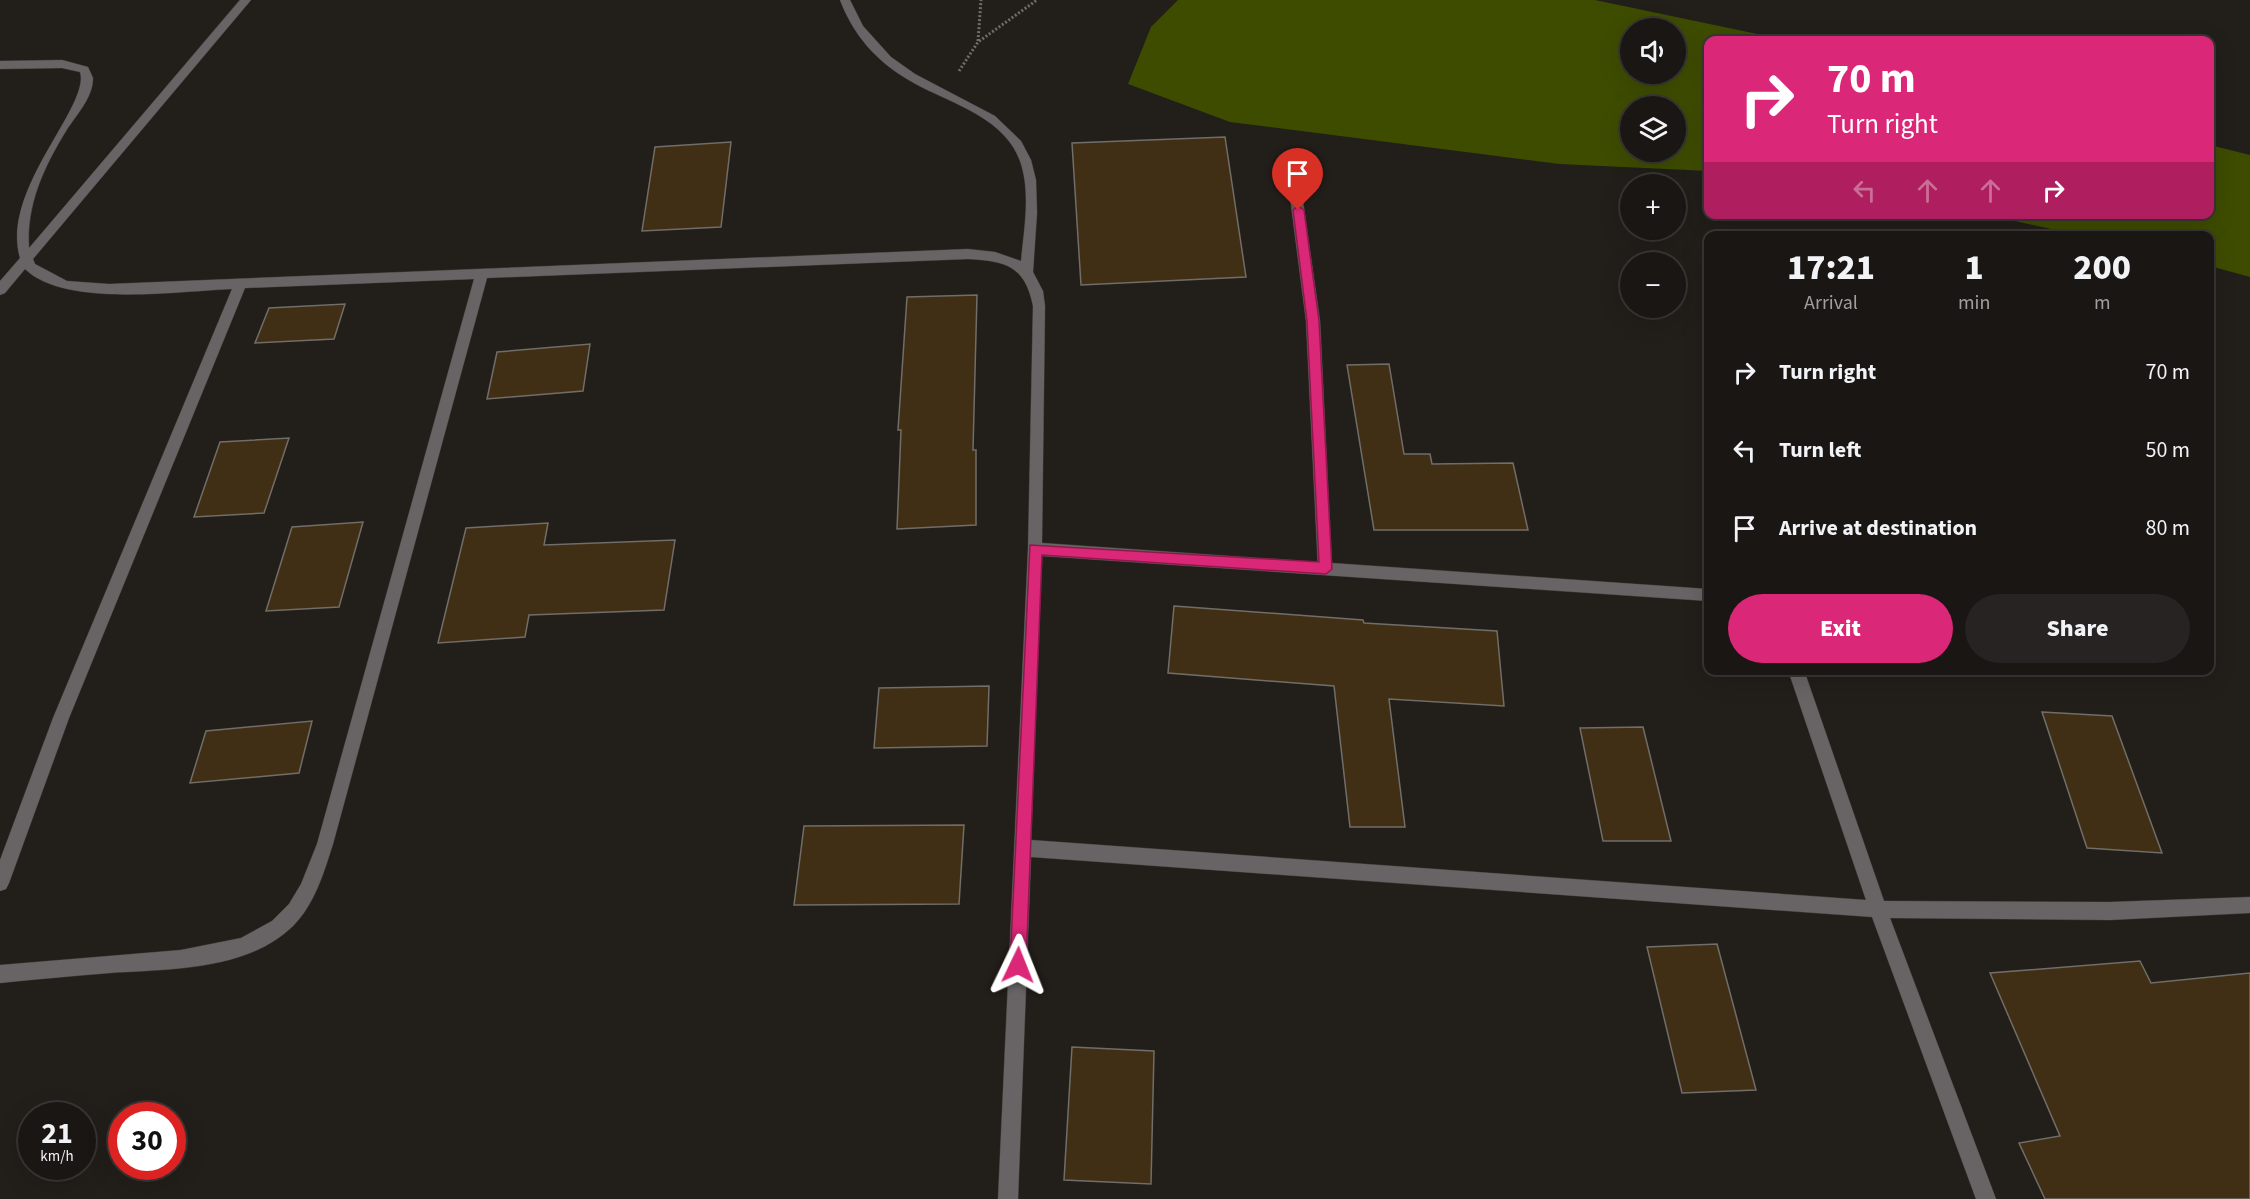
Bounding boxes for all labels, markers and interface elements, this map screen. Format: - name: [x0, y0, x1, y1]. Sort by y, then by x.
- map controls: [1620, 18, 1686, 318]
- button: sound: [1620, 18, 1686, 84]
- text: 70 m: [1827, 49, 1916, 109]
- icon: right: [1728, 60, 1806, 138]
- button: layers: [1620, 96, 1686, 162]
- text: Turn right: [1827, 105, 1938, 144]
- pin: [1272, 148, 1323, 210]
- icon: arrive: [1281, 157, 1314, 190]
- button: +: [1620, 174, 1686, 240]
- icon: left: [1848, 174, 1881, 207]
- icon: ahead: [1911, 174, 1944, 207]
- icon: ahead: [1974, 174, 2007, 207]
- icon: right: [2037, 174, 2070, 207]
- text: 17:21: [1787, 242, 1875, 293]
- text: 1: [1965, 242, 1984, 293]
- text: 200: [2073, 242, 2131, 293]
- button: −: [1620, 252, 1686, 318]
- text: Arrival: [1804, 289, 1858, 317]
- text: min: [1958, 289, 1990, 317]
- text: m: [2094, 289, 2110, 317]
- icon: right: [1728, 356, 1761, 389]
- text: Turn right: [1779, 356, 1876, 388]
- text: 70 m: [2145, 356, 2190, 388]
- icon: left: [1728, 434, 1761, 467]
- text: Turn left: [1779, 434, 1861, 466]
- text: 50 m: [2145, 434, 2190, 466]
- icon: arrive: [1728, 512, 1761, 545]
- text: Arrive at destination: [1779, 512, 1977, 544]
- text: 80 m: [2145, 512, 2190, 544]
- button: Exit: [1728, 594, 1953, 663]
- button: Share: [1965, 594, 2190, 663]
- position arrow: [986, 933, 1050, 997]
- speed limit sign: 30: [108, 1102, 186, 1180]
- text: 21: [41, 1112, 73, 1155]
- text: km/h: [40, 1146, 74, 1167]

